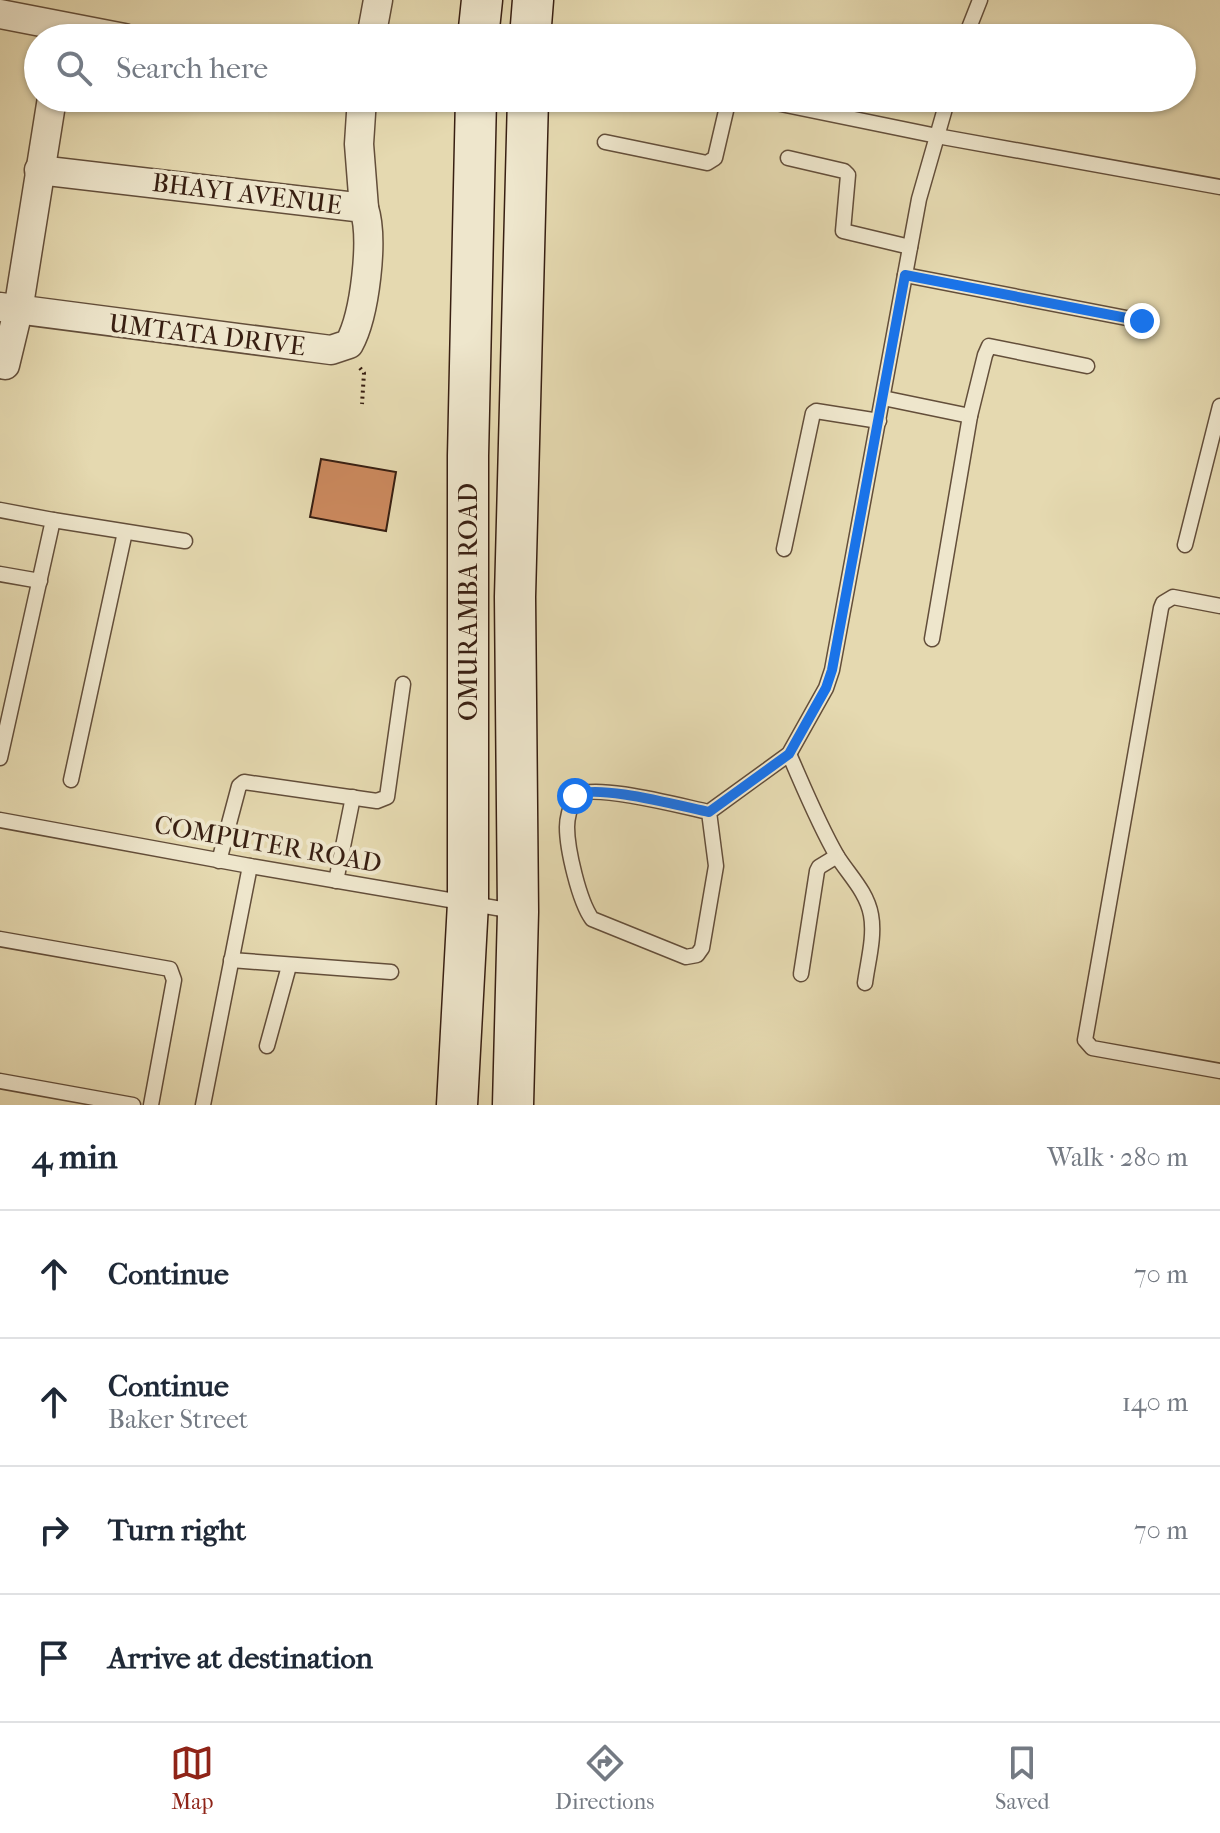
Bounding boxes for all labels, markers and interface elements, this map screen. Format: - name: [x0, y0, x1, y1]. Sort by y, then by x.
- search box: [24, 24, 1196, 112]
- icon: search: [52, 46, 96, 90]
- text: Search here: [116, 51, 268, 86]
- street label: BHAYI AVENUE: [150, 167, 344, 221]
- route end: [1124, 303, 1160, 339]
- street label: UMTATA DRIVE: [107, 308, 307, 362]
- street label: OMURAMBA ROAD: [453, 483, 484, 721]
- route start: [557, 778, 593, 814]
- street label: COMPUTER ROAD: [152, 809, 384, 879]
- text: 4 min: [32, 1137, 117, 1177]
- text: Walk · 280 m: [1047, 1142, 1188, 1173]
- icon: ahead: [32, 1252, 76, 1296]
- text: Continue: [108, 1257, 229, 1292]
- text: 70 m: [1134, 1259, 1188, 1290]
- text: Continue: [108, 1369, 229, 1404]
- icon: ahead: [32, 1380, 76, 1424]
- text: 140 m: [1122, 1387, 1188, 1418]
- text: Baker Street: [108, 1404, 248, 1435]
- icon: right: [32, 1508, 76, 1552]
- text: Turn right: [108, 1513, 246, 1548]
- text: 70 m: [1134, 1515, 1188, 1546]
- icon: arrive: [32, 1636, 76, 1680]
- text: Arrive at destination: [108, 1641, 373, 1676]
- tab: Map: [170, 1741, 214, 1815]
- tab: Directions: [555, 1741, 654, 1815]
- tab: Saved: [995, 1741, 1050, 1815]

